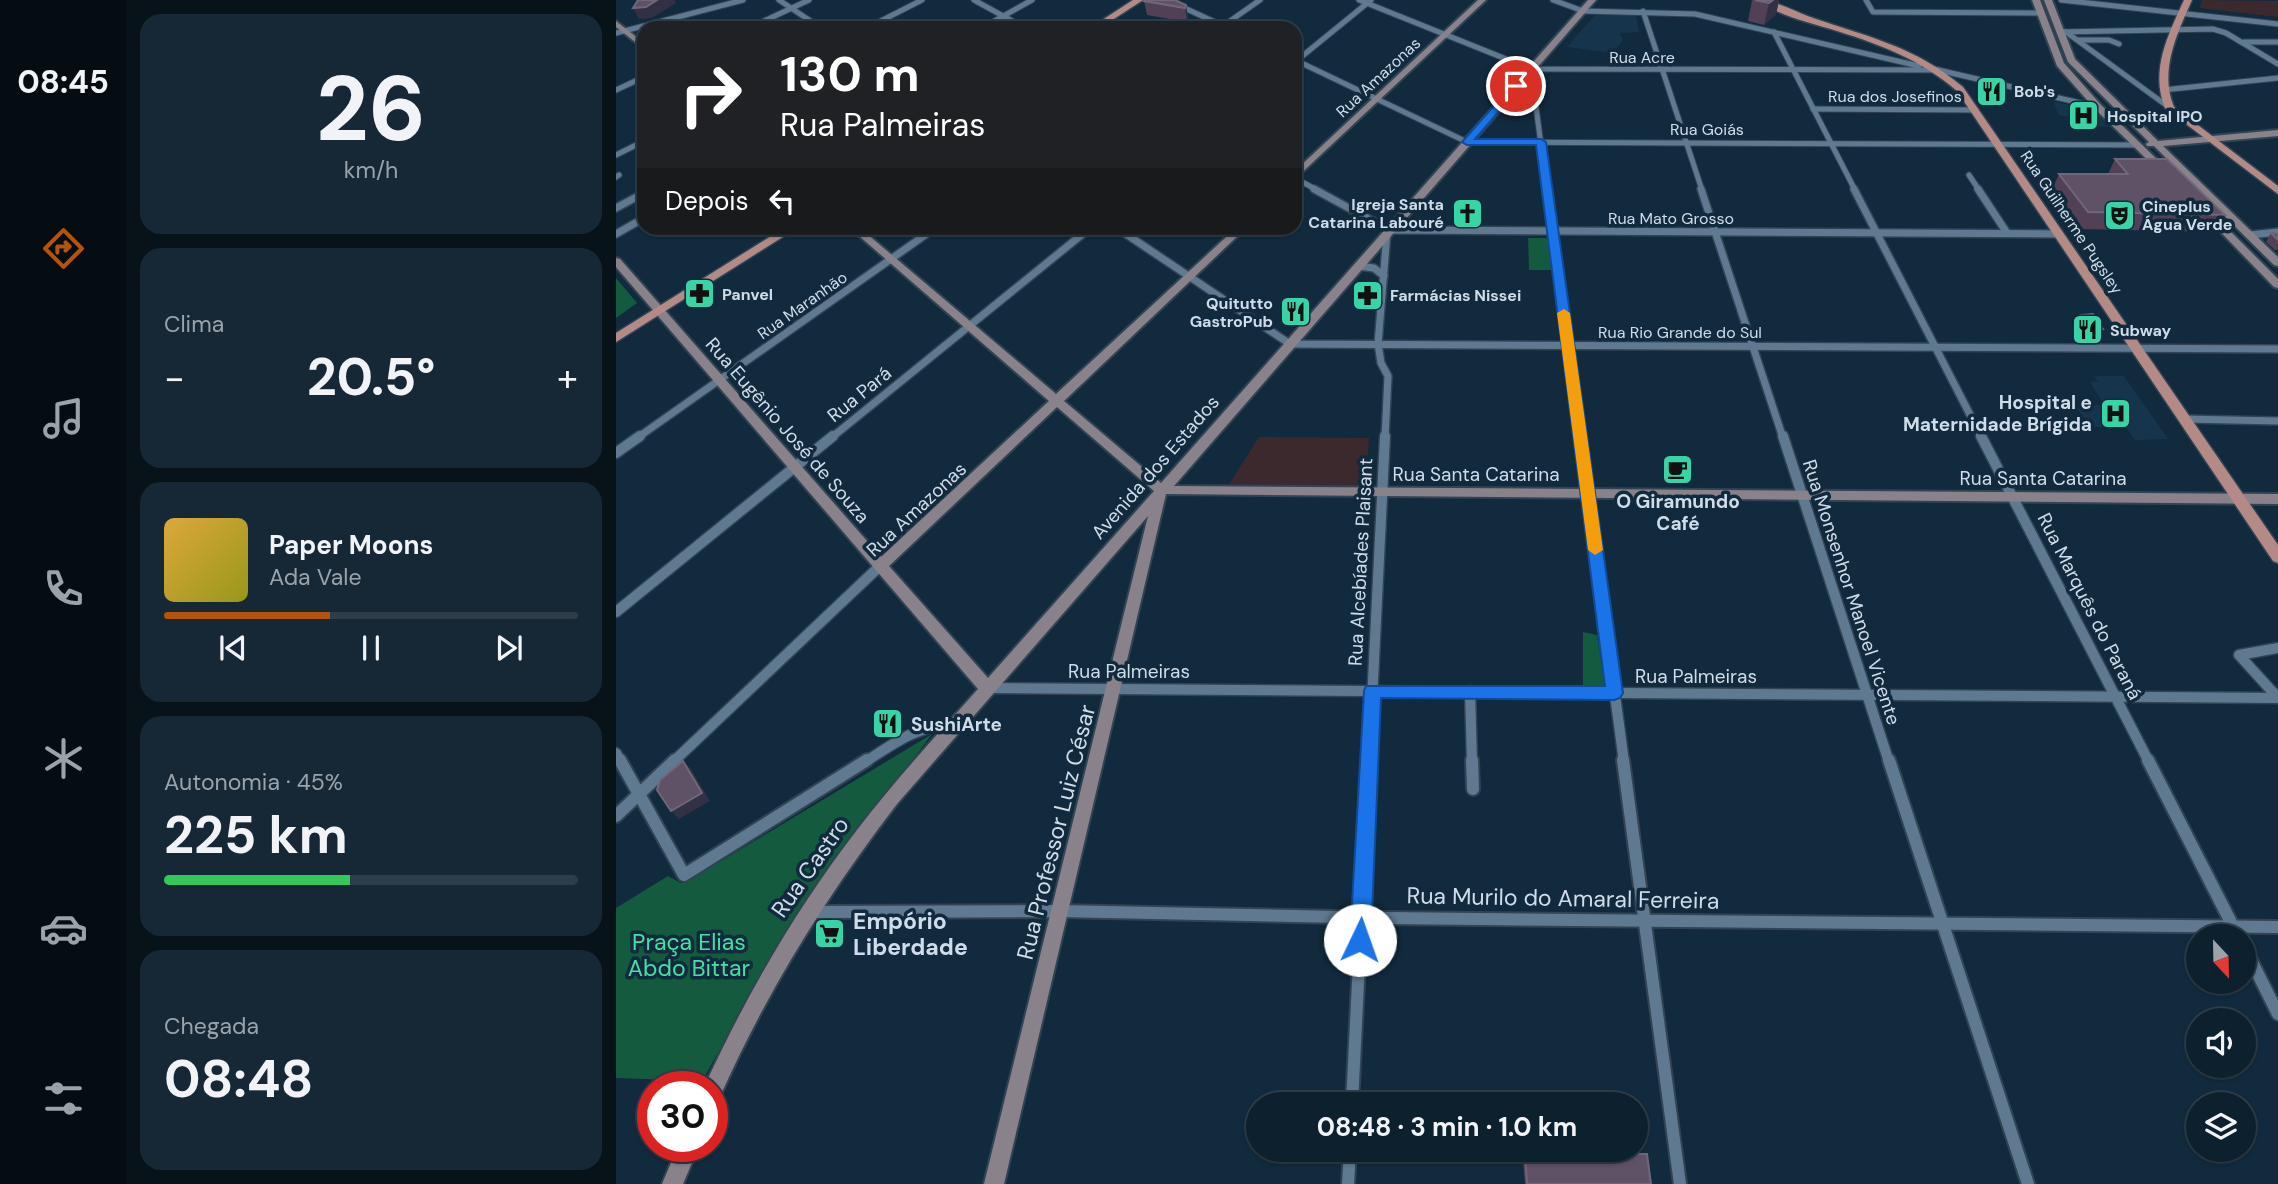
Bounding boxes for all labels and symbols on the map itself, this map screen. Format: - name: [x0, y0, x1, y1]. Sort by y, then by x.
- street label: Rua Amazonas: [1332, 33, 1425, 122]
- street label: Rua Acre: [1609, 47, 1675, 68]
- pin: [1486, 56, 1546, 116]
- restaurant icon: Bob's: [1974, 74, 2008, 108]
- place label: Bob's: [2014, 81, 2055, 102]
- street label: Rua dos Josefinos: [1828, 86, 1962, 107]
- hospital icon: Hospital IPO: [2067, 99, 2101, 133]
- place label: Hospital IPO: [2107, 106, 2203, 127]
- street label: Rua Goiás: [1670, 119, 1744, 140]
- street label: Rua Guilherme Pugsley: [2016, 146, 2128, 298]
- place label: Igreja Santa Catarina Labouré: [1308, 194, 1444, 233]
- church icon: Igreja Santa Catarina Labouré: [1450, 196, 1484, 230]
- place label: Cineplus Água Verde: [2142, 196, 2232, 235]
- theatre icon: Cineplus Água Verde: [2102, 198, 2136, 232]
- street label: Rua Mato Grosso: [1608, 208, 1734, 229]
- street label: Rua Maranhão: [753, 267, 851, 344]
- pharmacy icon: Panvel: [682, 277, 716, 311]
- pharmacy icon: Farmácias Nissei: [1350, 278, 1384, 312]
- place label: Panvel: [722, 284, 773, 305]
- place label: Farmácias Nissei: [1390, 285, 1521, 306]
- place label: Quitutto GastroPub: [1190, 293, 1273, 332]
- restaurant icon: Quitutto GastroPub: [1279, 295, 1313, 329]
- restaurant icon: Subway: [2070, 313, 2104, 347]
- place label: Subway: [2110, 320, 2172, 341]
- street label: Rua Rio Grande do Sul: [1598, 322, 1762, 343]
- street label: Rua Eugênio José de Souza: [700, 332, 875, 528]
- street label: Rua Pará: [822, 361, 897, 428]
- street label: Avenida dos Estados: [1086, 390, 1225, 545]
- place label: Hospital e Maternidade Brígida: [1903, 390, 2092, 437]
- hospital icon: Hospital e Maternidade Brígida: [2098, 396, 2132, 430]
- cafe icon: O Giramundo Café: [1661, 453, 1695, 487]
- street label: Rua Monsenhor Manoel Vicente: [1797, 456, 1906, 728]
- street label: Rua Amazonas: [861, 457, 972, 562]
- street label: Rua Alcebíades Plaisant: [1343, 457, 1378, 667]
- street label: Rua Santa Catarina: [1393, 462, 1559, 487]
- street label: Rua Santa Catarina: [1960, 466, 2126, 491]
- place label: O Giramundo Café: [1616, 489, 1740, 536]
- street label: Rua Marquês do Paraná: [2032, 509, 2148, 704]
- street label: Rua Palmeiras: [1068, 659, 1190, 684]
- street label: Rua Palmeiras: [1635, 664, 1757, 689]
- street label: Rua Professor Luiz César: [1010, 701, 1102, 963]
- restaurant icon: SushiArte: [871, 707, 905, 741]
- place label: SushiArte: [911, 712, 1002, 737]
- street label: Rua Castro: [764, 811, 856, 923]
- street label: Rua Murilo do Amaral Ferreira: [1406, 880, 1720, 916]
- position arrow: [1323, 903, 1397, 977]
- place label: Empório Liberdade: [853, 906, 968, 962]
- supermarket icon: Empório Liberdade: [813, 917, 847, 951]
- north arrow: [2186, 924, 2256, 994]
- park label: Praça Elias Abdo Bittar: [628, 927, 750, 983]
- speed limit sign: 30: [637, 1071, 728, 1162]

